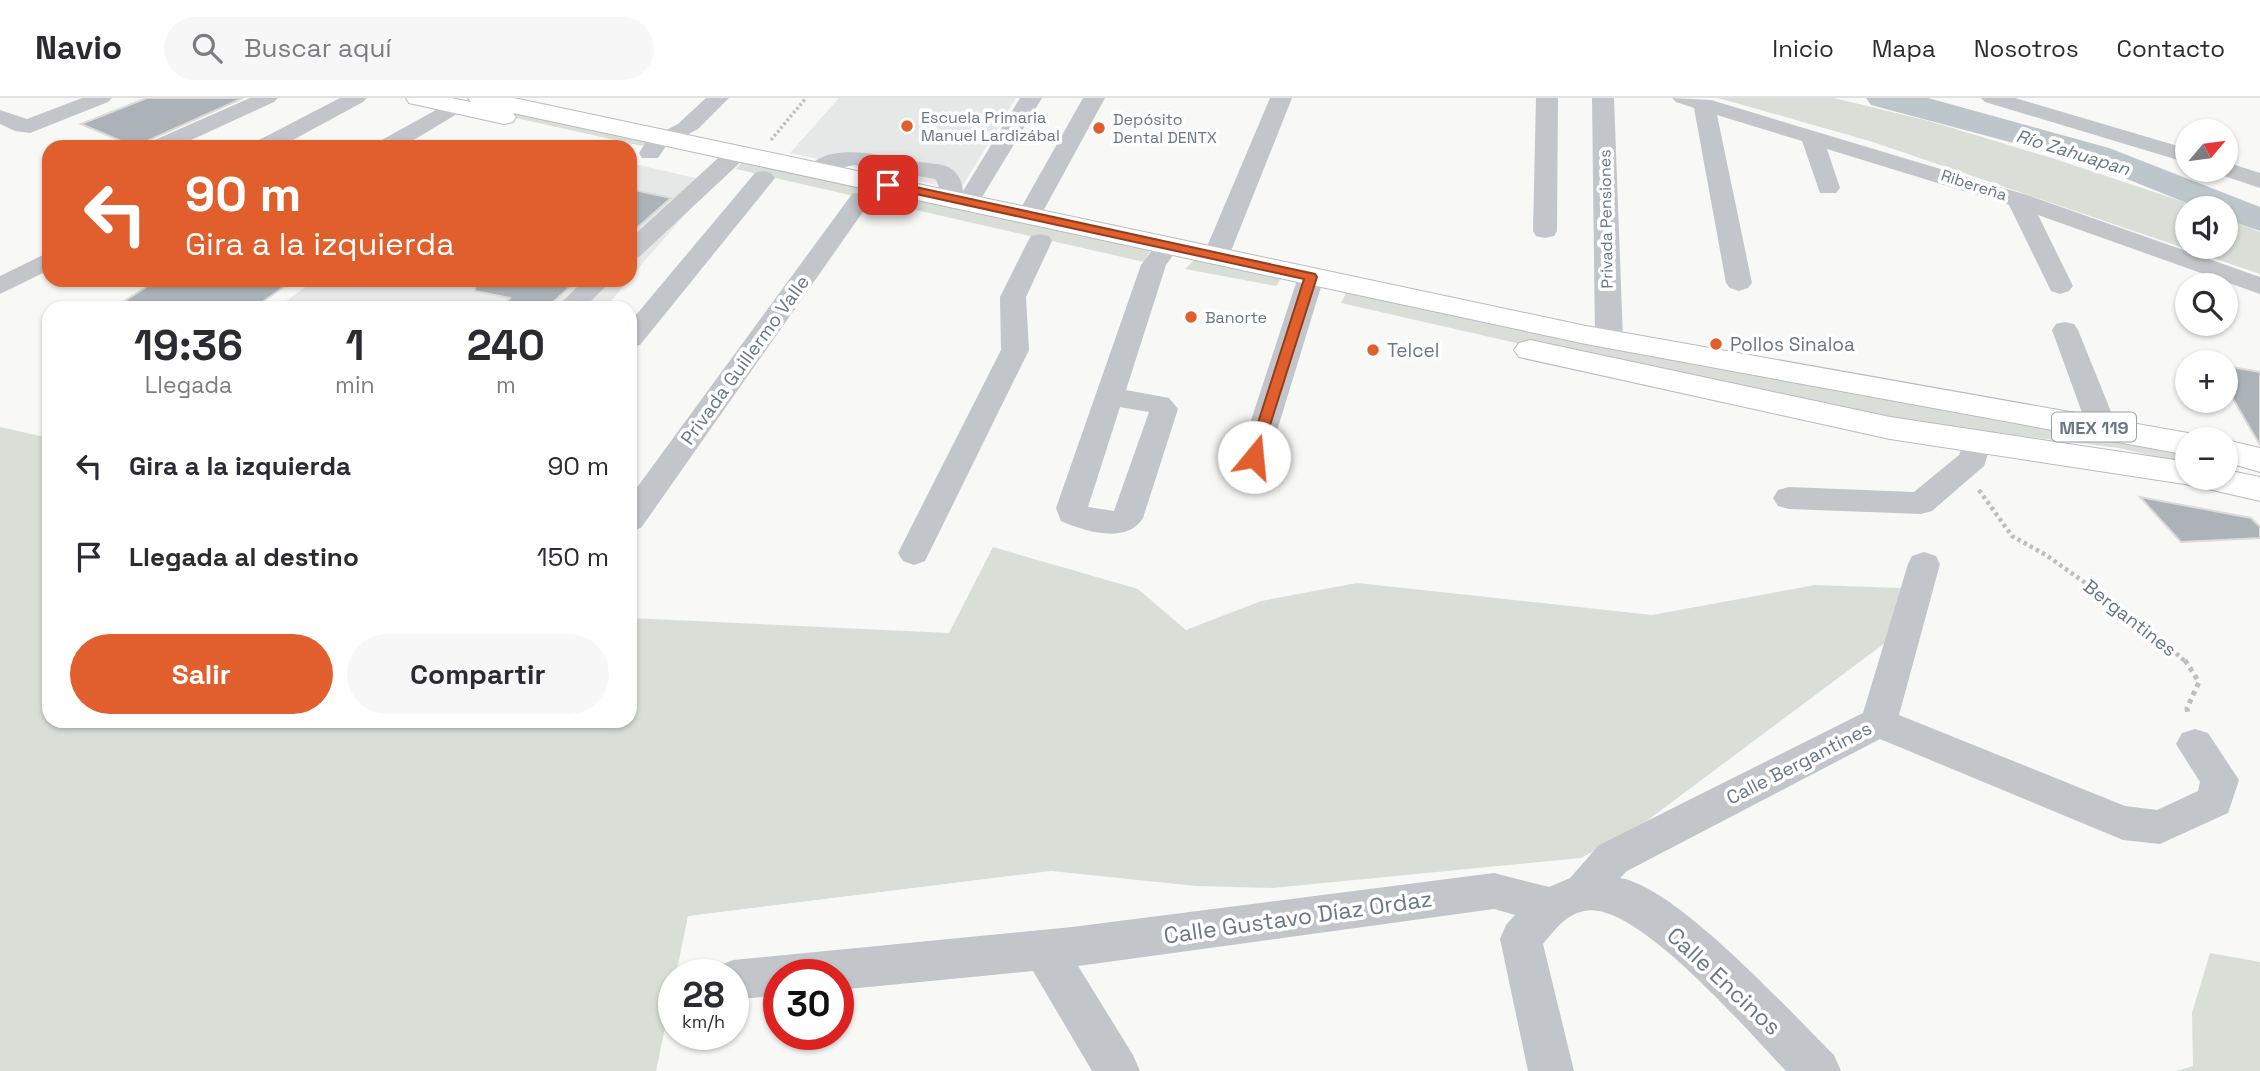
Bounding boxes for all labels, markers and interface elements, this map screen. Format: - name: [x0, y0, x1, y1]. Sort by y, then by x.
- search box: [164, 17, 654, 80]
- text: Navio: [35, 27, 122, 69]
- icon: search: [188, 29, 226, 67]
- text: Buscar aquí: [244, 31, 392, 65]
- text: Inicio: [1772, 33, 1834, 64]
- text: Mapa: [1872, 33, 1936, 64]
- text: Nosotros: [1974, 33, 2079, 64]
- text: Contacto: [2117, 33, 2225, 64]
- place label: Escuela Primaria Manuel Lardizábal: [921, 107, 1060, 146]
- place label: Depósito Dental DENTX: [1113, 109, 1217, 148]
- marker: Escuela Primaria Manuel Lardizábal: [899, 118, 915, 134]
- north arrow: [2175, 119, 2238, 182]
- map controls: [2175, 119, 2238, 490]
- marker: Depósito Dental DENTX: [1091, 120, 1107, 136]
- water label: Río Zahuapan: [2013, 124, 2133, 180]
- street label: Privada Pensiones: [1594, 149, 1618, 289]
- pin: [858, 155, 918, 215]
- text: 90 m: [185, 163, 301, 225]
- street label: Ribereña: [1938, 165, 2010, 205]
- icon: arrive: [869, 166, 907, 204]
- icon: left: [70, 168, 161, 259]
- button: sound: [2175, 196, 2238, 259]
- text: Gira a la izquierda: [185, 224, 455, 264]
- street label: Privada Guillermo Valle: [675, 270, 815, 450]
- button: search: [2175, 273, 2238, 336]
- place label: Banorte: [1205, 307, 1267, 328]
- marker: Banorte: [1183, 309, 1199, 325]
- text: 19:36: [134, 319, 243, 372]
- text: 1: [345, 319, 364, 372]
- text: 240: [467, 319, 545, 372]
- place label: Pollos Sinaloa: [1730, 332, 1855, 357]
- marker: Pollos Sinaloa: [1708, 336, 1724, 352]
- place label: Telcel: [1387, 338, 1439, 363]
- marker: Telcel: [1365, 342, 1381, 358]
- button: +: [2175, 350, 2238, 413]
- text: Llegada: [145, 370, 232, 400]
- text: min: [335, 370, 375, 400]
- text: m: [496, 370, 516, 400]
- road number: MEX 119: [2052, 412, 2136, 442]
- position arrow: [1217, 420, 1291, 494]
- button: −: [2175, 427, 2238, 490]
- icon: left: [70, 447, 108, 485]
- text: Gira a la izquierda: [129, 449, 351, 483]
- text: 90 m: [547, 449, 609, 483]
- icon: arrive: [70, 538, 108, 576]
- text: Llegada al destino: [129, 540, 359, 574]
- text: 150 m: [537, 540, 609, 574]
- street label: Bergantines: [2078, 574, 2182, 662]
- button: Salir: [70, 634, 333, 714]
- button: Compartir: [347, 634, 609, 714]
- street label: Calle Bergantines: [1722, 716, 1876, 810]
- street label: Calle Gustavo Díaz Ordaz: [1162, 883, 1434, 951]
- street label: Calle Encinos: [1661, 920, 1787, 1042]
- speed limit sign: 30: [763, 959, 854, 1050]
- text: 28: [683, 973, 724, 1017]
- text: km/h: [682, 1010, 725, 1033]

